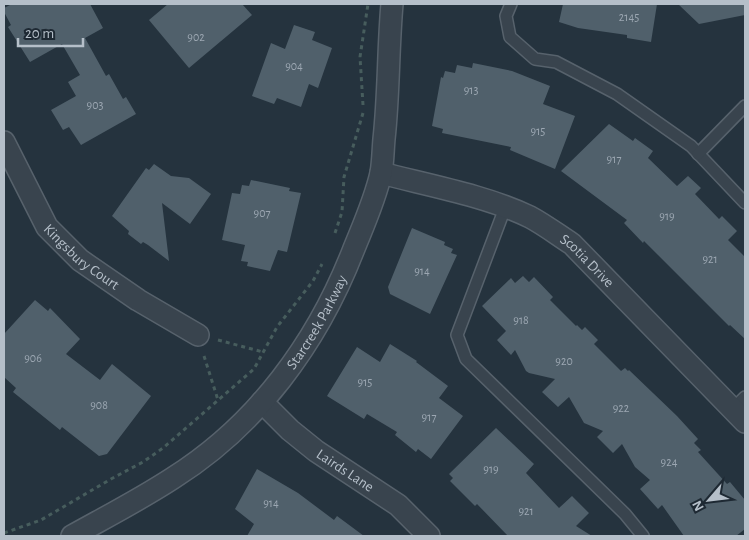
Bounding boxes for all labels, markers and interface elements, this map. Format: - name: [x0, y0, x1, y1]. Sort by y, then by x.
- house number: 2145: [619, 11, 639, 23]
- scale bar: [18, 15, 82, 47]
- text: 20 m: [25, 26, 54, 41]
- house number: 902: [187, 31, 205, 43]
- house number: 904: [285, 60, 303, 72]
- house number: 913: [464, 84, 478, 96]
- house number: 903: [87, 99, 104, 111]
- house number: 915: [531, 125, 545, 137]
- house number: 917: [607, 153, 621, 165]
- house number: 907: [254, 207, 270, 219]
- house number: 919: [659, 210, 675, 222]
- street label: Kingsbury Court: [41, 221, 122, 293]
- street label: Scotia Drive: [557, 231, 617, 290]
- house number: 921: [702, 253, 718, 265]
- house number: 914: [414, 265, 430, 277]
- street label: Starcreek Parkway: [284, 272, 350, 372]
- house number: 918: [513, 314, 529, 326]
- house number: 906: [24, 352, 42, 364]
- house number: 920: [555, 355, 573, 367]
- house number: 915: [358, 376, 372, 388]
- house number: 908: [90, 399, 108, 411]
- house number: 922: [613, 402, 630, 414]
- house number: 917: [422, 411, 436, 423]
- street label: Lairds Lane: [314, 446, 376, 495]
- house number: 924: [661, 456, 678, 468]
- house number: 919: [483, 463, 499, 475]
- north arrow: [684, 475, 734, 525]
- house number: 914: [263, 497, 279, 509]
- text: N: [690, 498, 707, 513]
- house number: 921: [518, 505, 534, 517]

